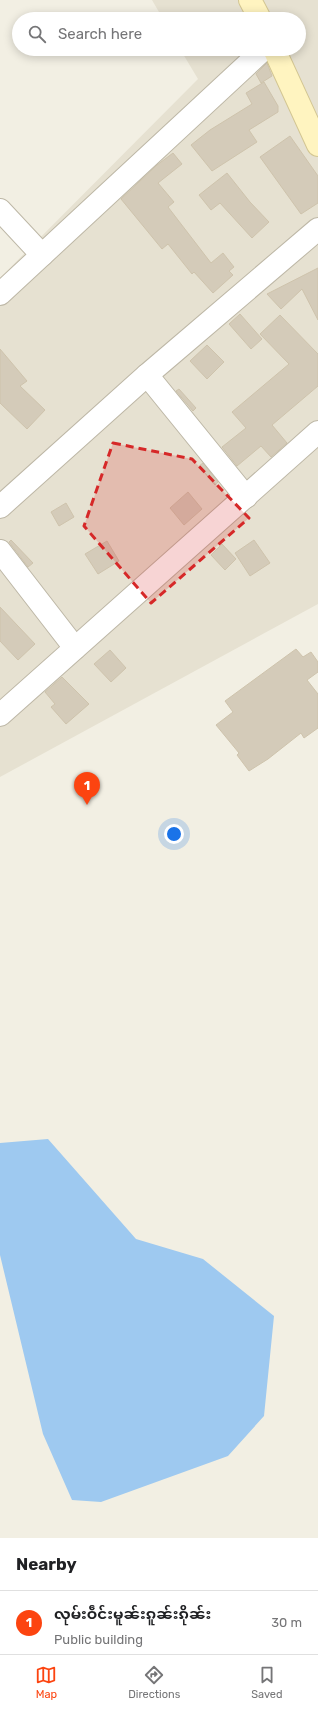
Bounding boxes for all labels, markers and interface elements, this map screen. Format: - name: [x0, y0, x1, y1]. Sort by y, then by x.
- search box: [12, 12, 306, 56]
- icon: search: [26, 23, 48, 45]
- text: Search here: [58, 25, 142, 43]
- pin: 1: [74, 772, 100, 805]
- your location: [164, 824, 184, 844]
- text: Nearby: [16, 1554, 77, 1574]
- text: လုမ်းဝဵင်းမူၼ်းၵူၼ်းၵိုၼ်း: [54, 1605, 211, 1623]
- text: 1: [26, 1615, 32, 1630]
- text: 30 m: [271, 1615, 302, 1630]
- text: Public building: [54, 1632, 143, 1647]
- tab: Map: [35, 1664, 57, 1701]
- tab: Directions: [128, 1664, 180, 1701]
- tab: Saved: [251, 1664, 283, 1701]

